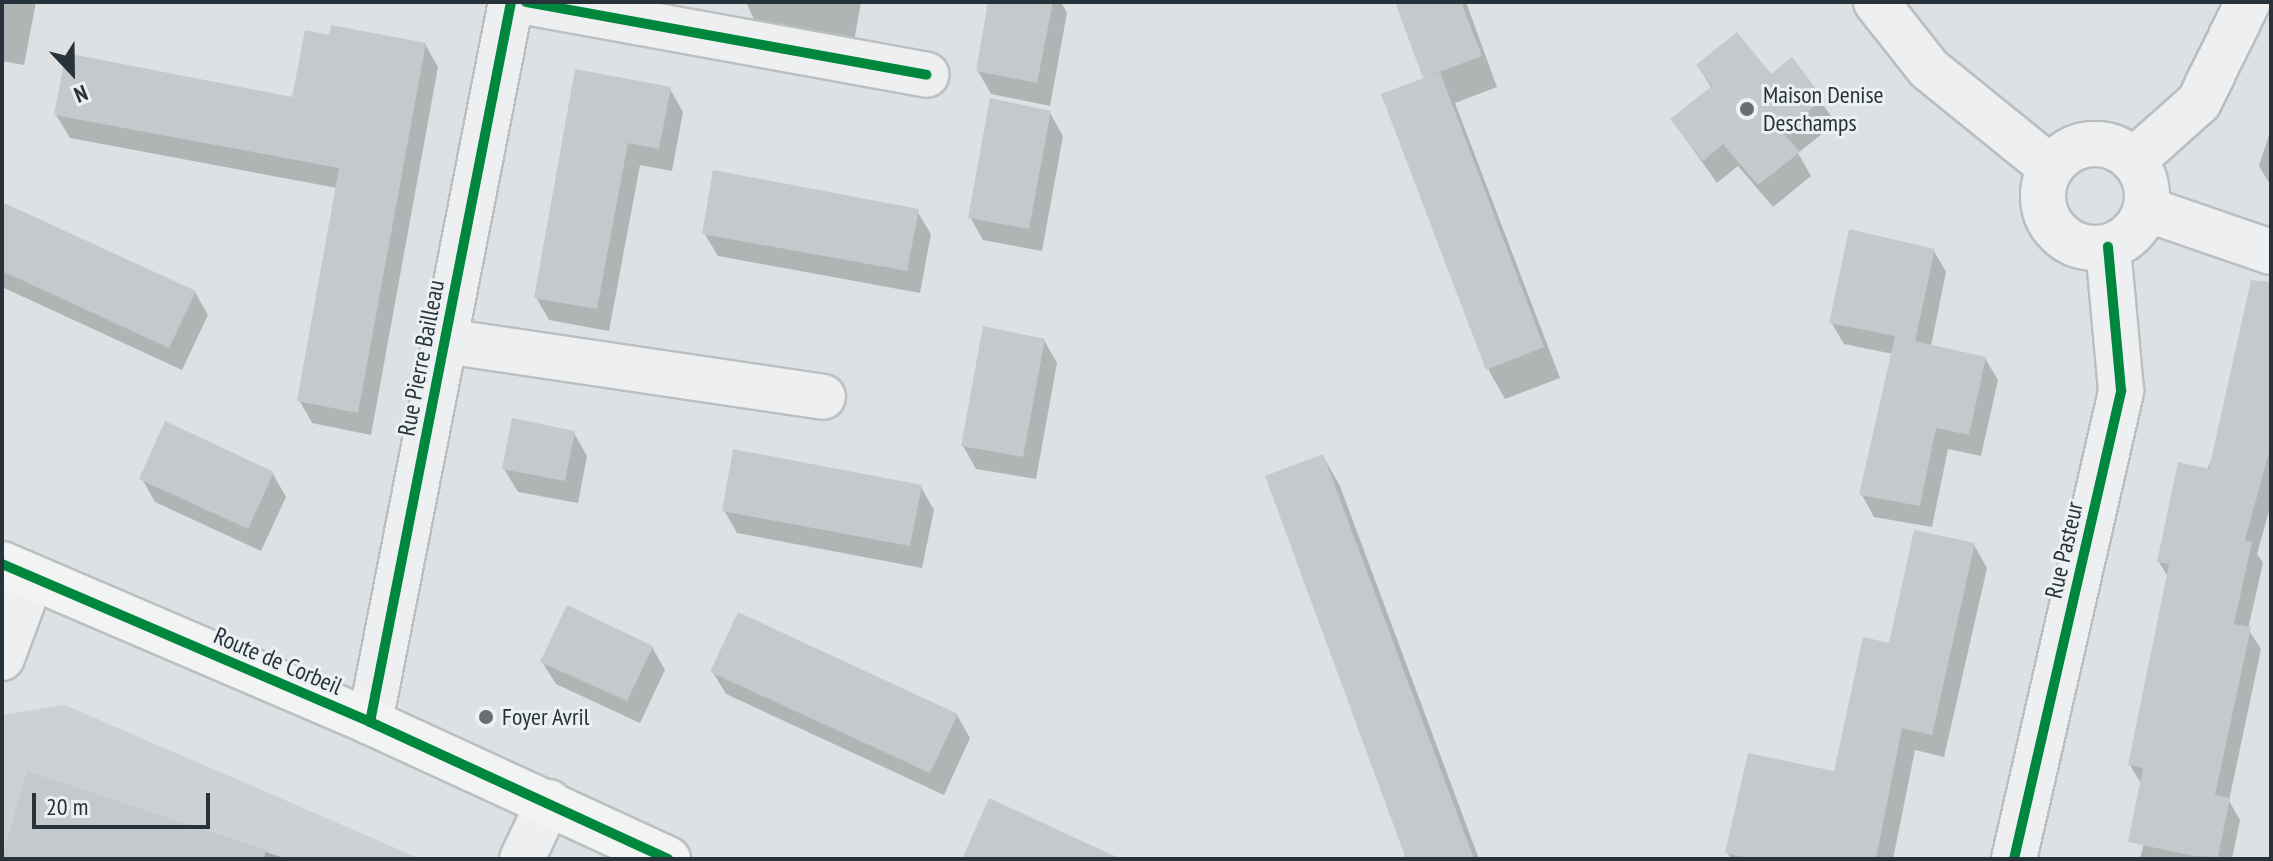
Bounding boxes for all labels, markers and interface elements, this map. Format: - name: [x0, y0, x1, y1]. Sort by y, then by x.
- north arrow: [32, 32, 112, 112]
- text: N: [70, 79, 92, 109]
- place label: Maison Denise Deschamps: [1763, 81, 1883, 137]
- marker: Maison Denise Deschamps: [1738, 100, 1756, 118]
- street label: Rue Pierre Bailleau: [392, 278, 450, 438]
- street label: Rue Pasteur: [2039, 499, 2089, 601]
- street label: Route de Corbeil: [210, 621, 346, 701]
- place label: Foyer Avril: [502, 703, 590, 731]
- marker: Foyer Avril: [477, 708, 495, 726]
- scale bar: [36, 777, 214, 827]
- text: 20 m: [46, 791, 88, 822]

